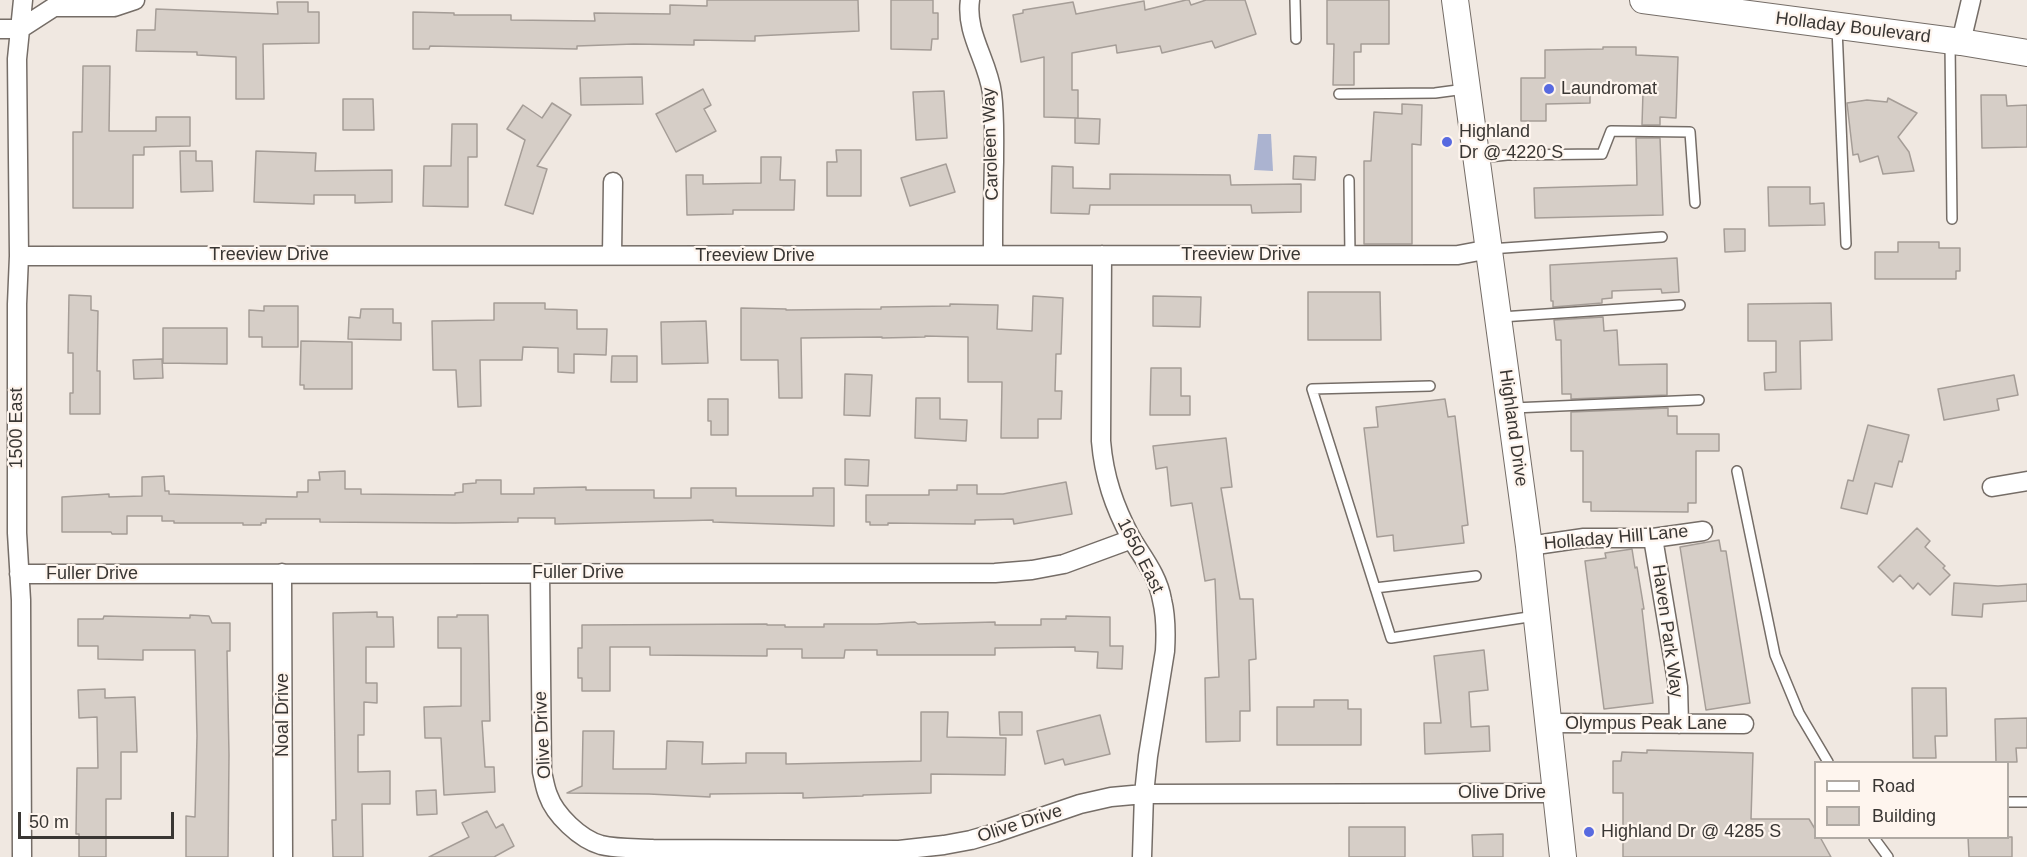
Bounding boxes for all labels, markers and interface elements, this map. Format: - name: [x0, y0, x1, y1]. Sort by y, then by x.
- street label: Holladay Boulevard: [1774, 8, 1932, 48]
- place label: Laundromat: [1561, 78, 1657, 100]
- marker: Laundromat: [1542, 82, 1556, 96]
- street label: Caroleen Way: [978, 87, 1004, 201]
- place label: Highland Dr @ 4220 S: [1459, 121, 1563, 164]
- marker: Highland Dr @ 4220 S: [1440, 135, 1454, 149]
- street label: Treeview Drive: [209, 244, 329, 266]
- street label: Treeview Drive: [1181, 244, 1301, 266]
- street label: Treeview Drive: [695, 245, 815, 267]
- street label: Highland Drive: [1494, 368, 1532, 488]
- street label: 1500 East: [6, 387, 28, 469]
- street label: 1650 East: [1112, 515, 1168, 597]
- street label: Holladay Hill Lane: [1543, 521, 1689, 555]
- street label: Fuller Drive: [532, 562, 624, 584]
- street label: Fuller Drive: [46, 563, 138, 585]
- street label: Haven Park Way: [1647, 563, 1687, 699]
- street label: Noal Drive: [272, 673, 294, 757]
- street label: Olive Drive: [530, 690, 556, 780]
- street label: Olympus Peak Lane: [1565, 713, 1727, 735]
- legend: [1814, 761, 2009, 839]
- text: Road: [1872, 776, 1915, 796]
- street label: Olive Drive: [1458, 782, 1546, 804]
- scale bar: [21, 800, 177, 838]
- street label: Olive Drive: [975, 800, 1065, 848]
- text: Building: [1872, 806, 1936, 826]
- text: 50 m: [29, 812, 69, 832]
- place label: Highland Dr @ 4285 S: [1601, 821, 1781, 843]
- marker: Highland Dr @ 4285 S: [1582, 825, 1596, 839]

